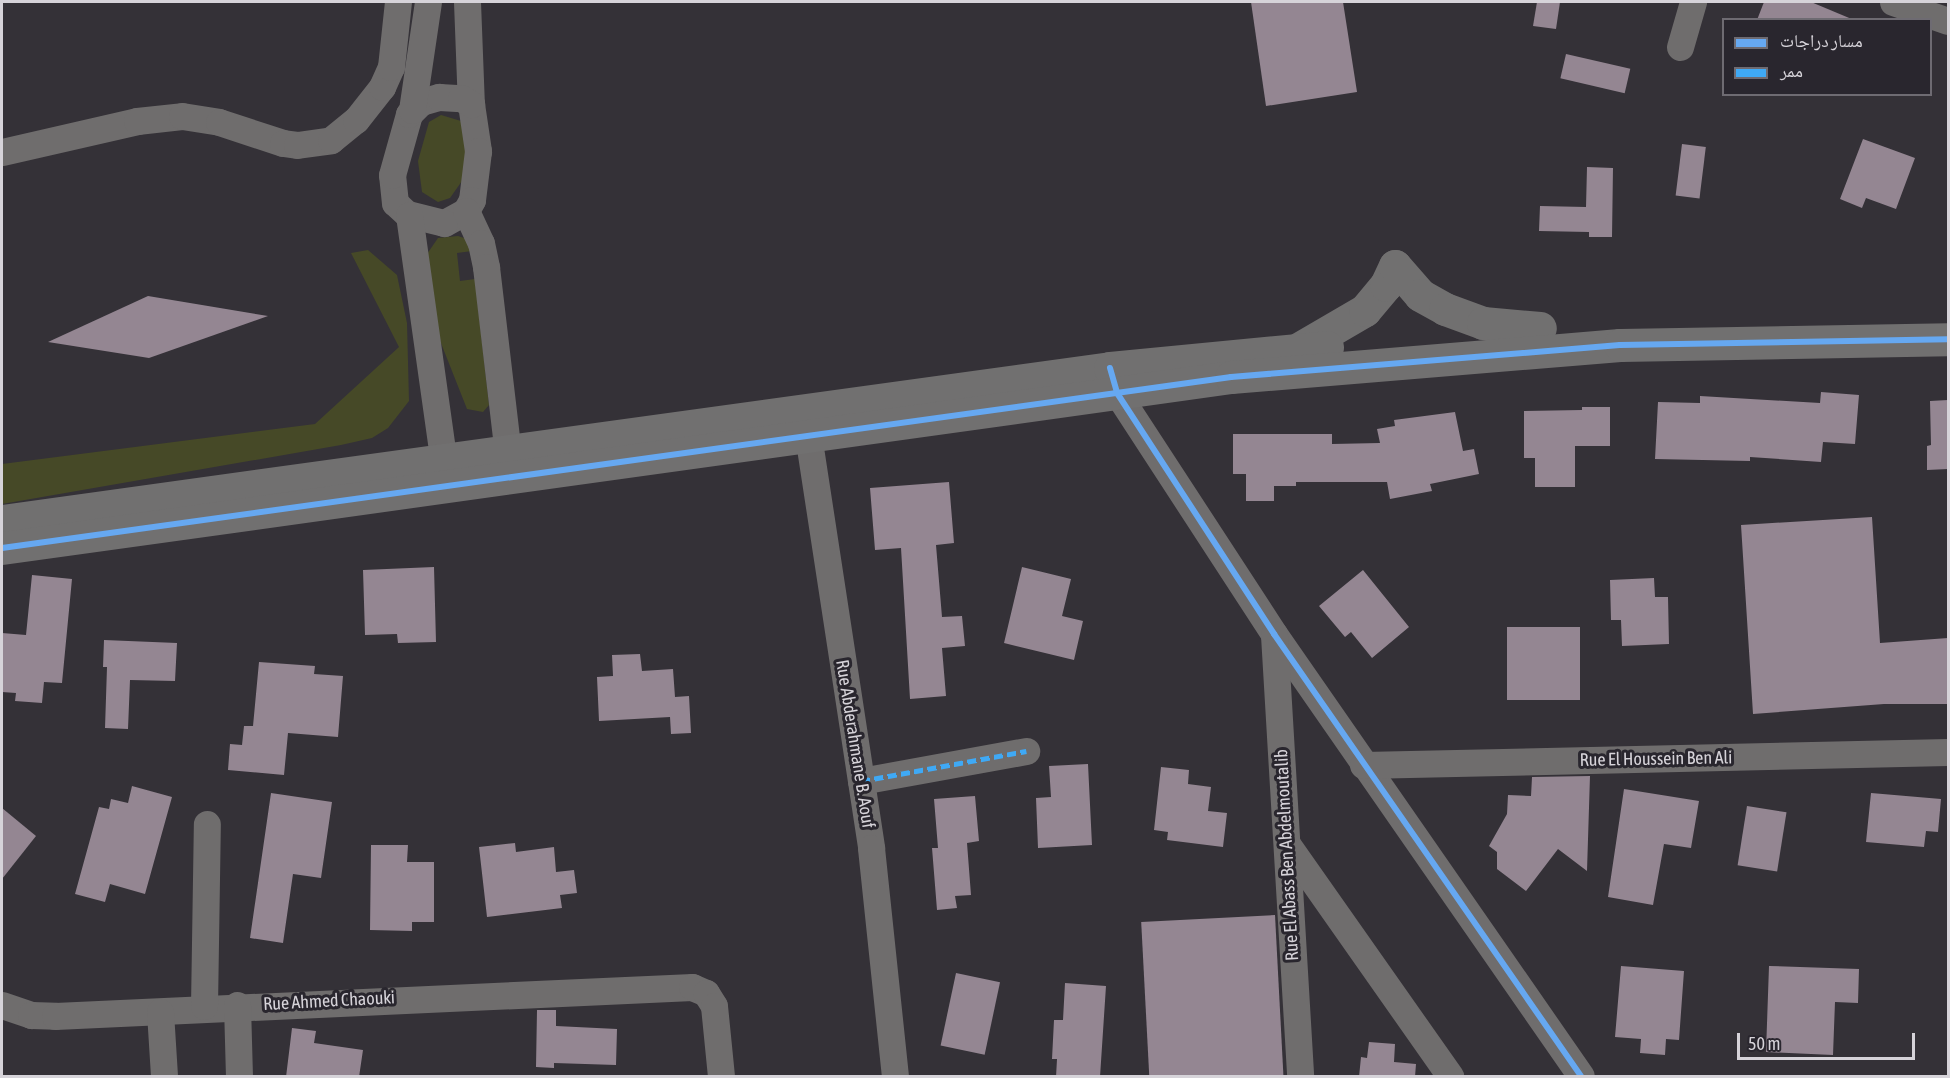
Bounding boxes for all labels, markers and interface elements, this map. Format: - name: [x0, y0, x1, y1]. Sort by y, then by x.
- legend: [1722, 18, 1932, 96]
- text: مسار دراجات: [1780, 30, 1863, 51]
- text: ممر: [1780, 60, 1803, 81]
- street label: Rue Abderahmane B. Aouf: [831, 658, 879, 830]
- street label: Rue El Houssein Ben Ali: [1579, 747, 1733, 771]
- street label: Rue El Abass Ben Abdelmoutalib: [1271, 749, 1303, 961]
- street label: Rue Ahmed Chaouki: [263, 987, 395, 1015]
- scale bar: [1740, 1021, 1918, 1059]
- text: 50 m: [1748, 1033, 1780, 1054]

